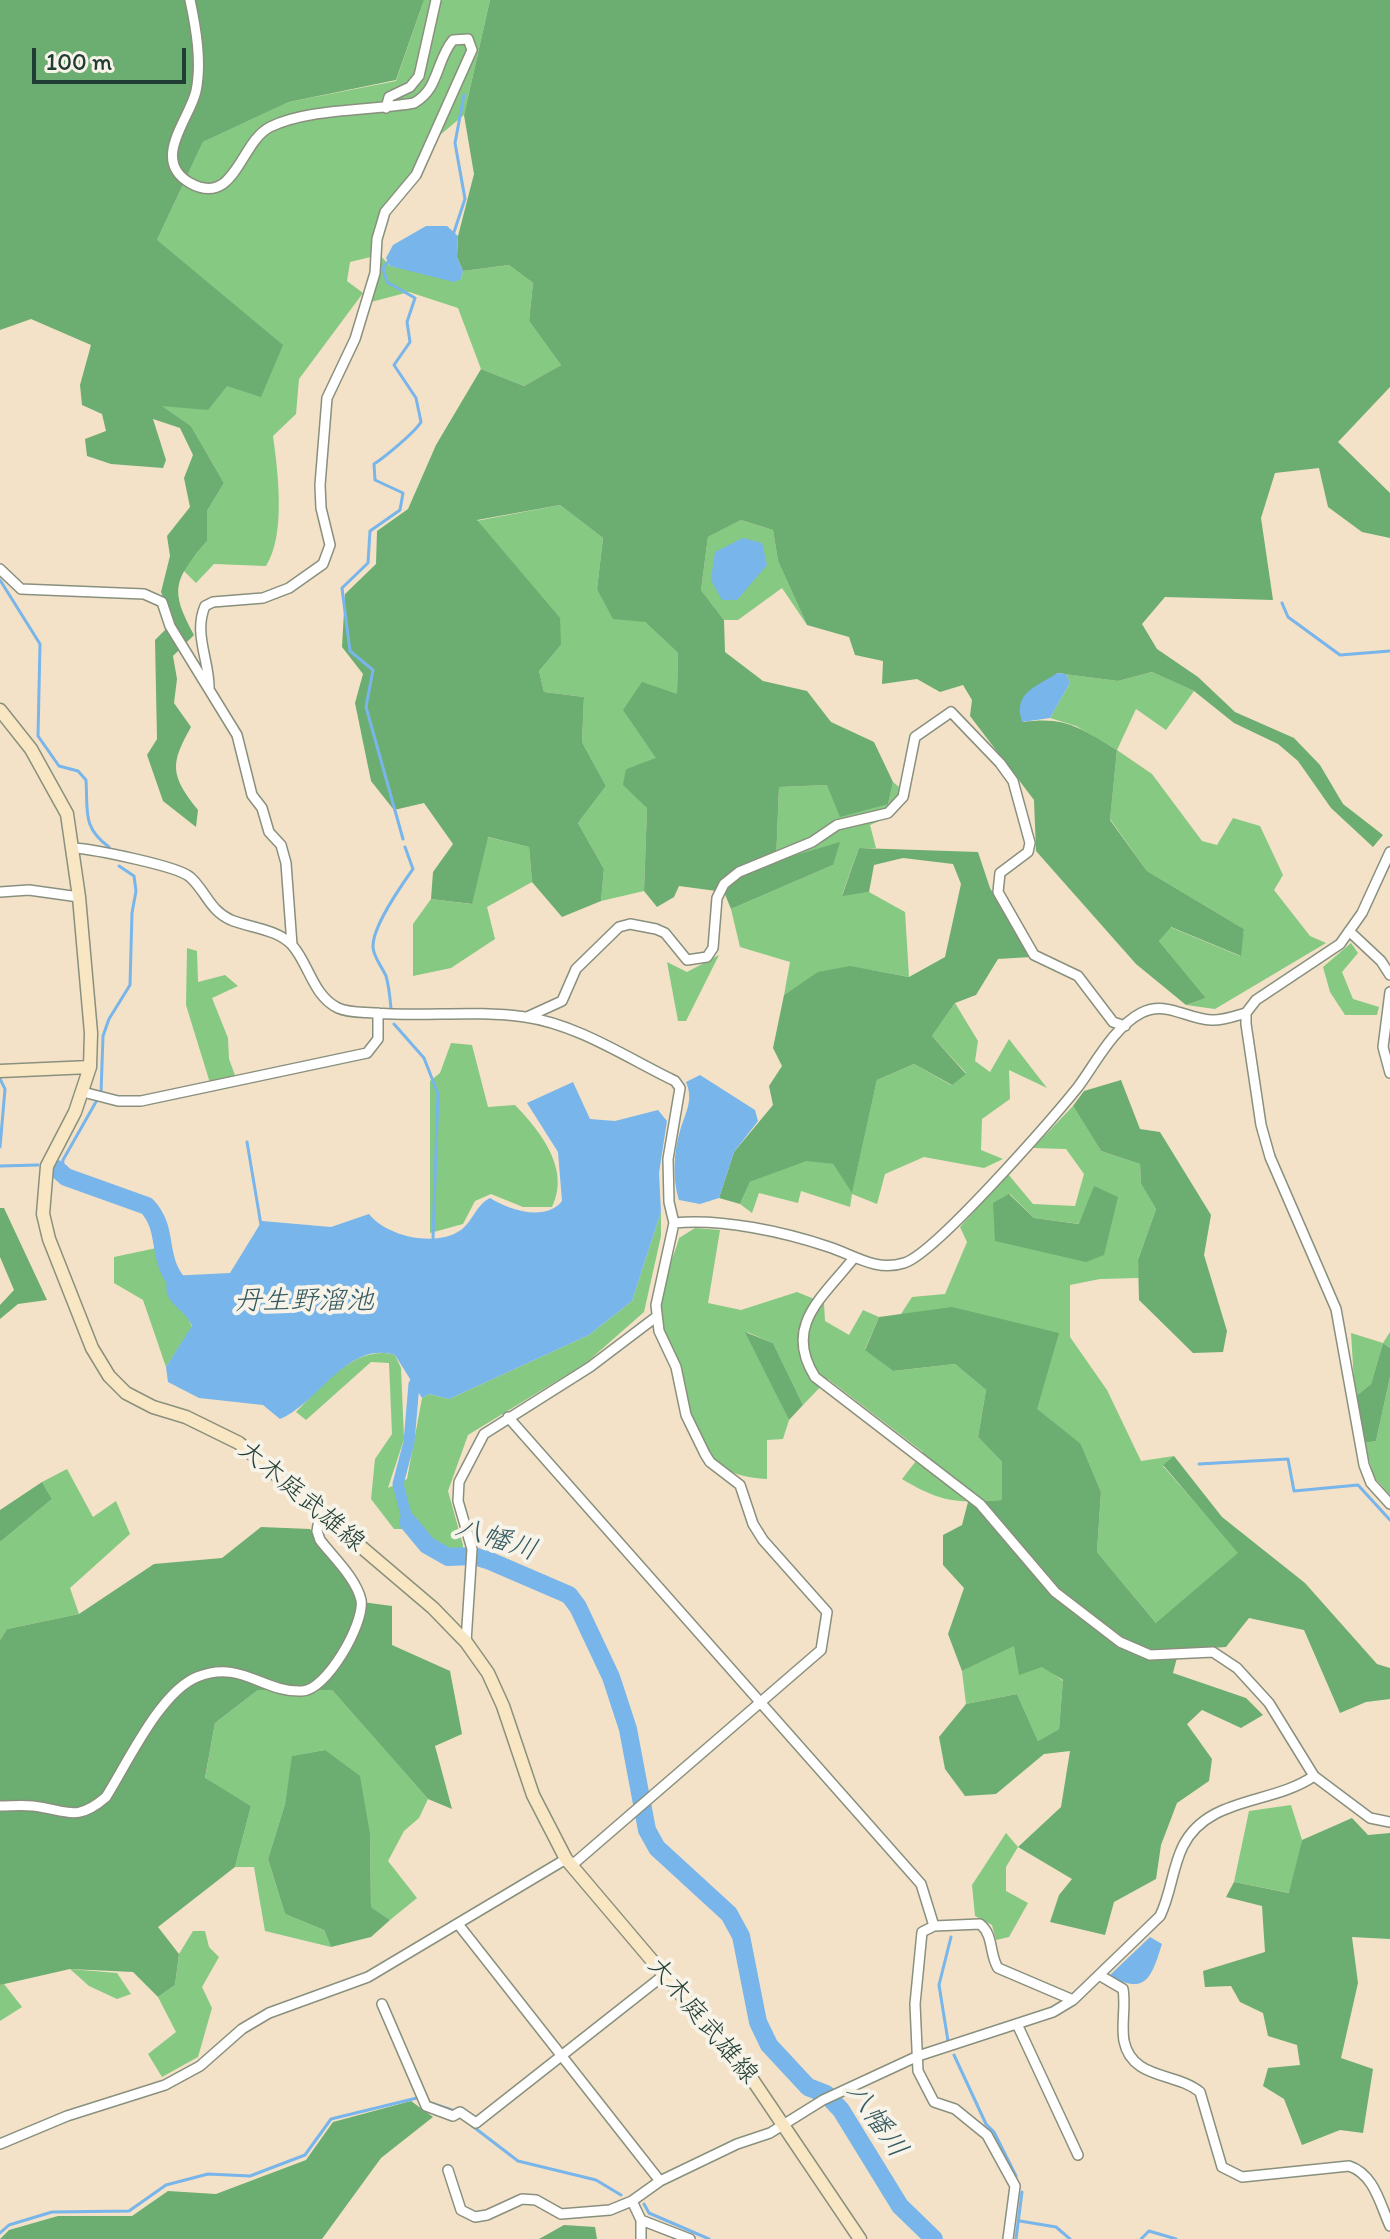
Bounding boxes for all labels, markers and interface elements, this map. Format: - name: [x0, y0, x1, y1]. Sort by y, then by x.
- scale bar: [36, 32, 190, 82]
- text: 100 m: [46, 47, 112, 76]
- water label: 丹生野溜池: [234, 1285, 374, 1319]
- street label: 大木庭武雄線: [231, 1435, 371, 1559]
- water label: 八幡川: [451, 1511, 541, 1569]
- street label: 大木庭武雄線: [640, 1951, 764, 2091]
- water label: 八幡川: [838, 2077, 914, 2165]

